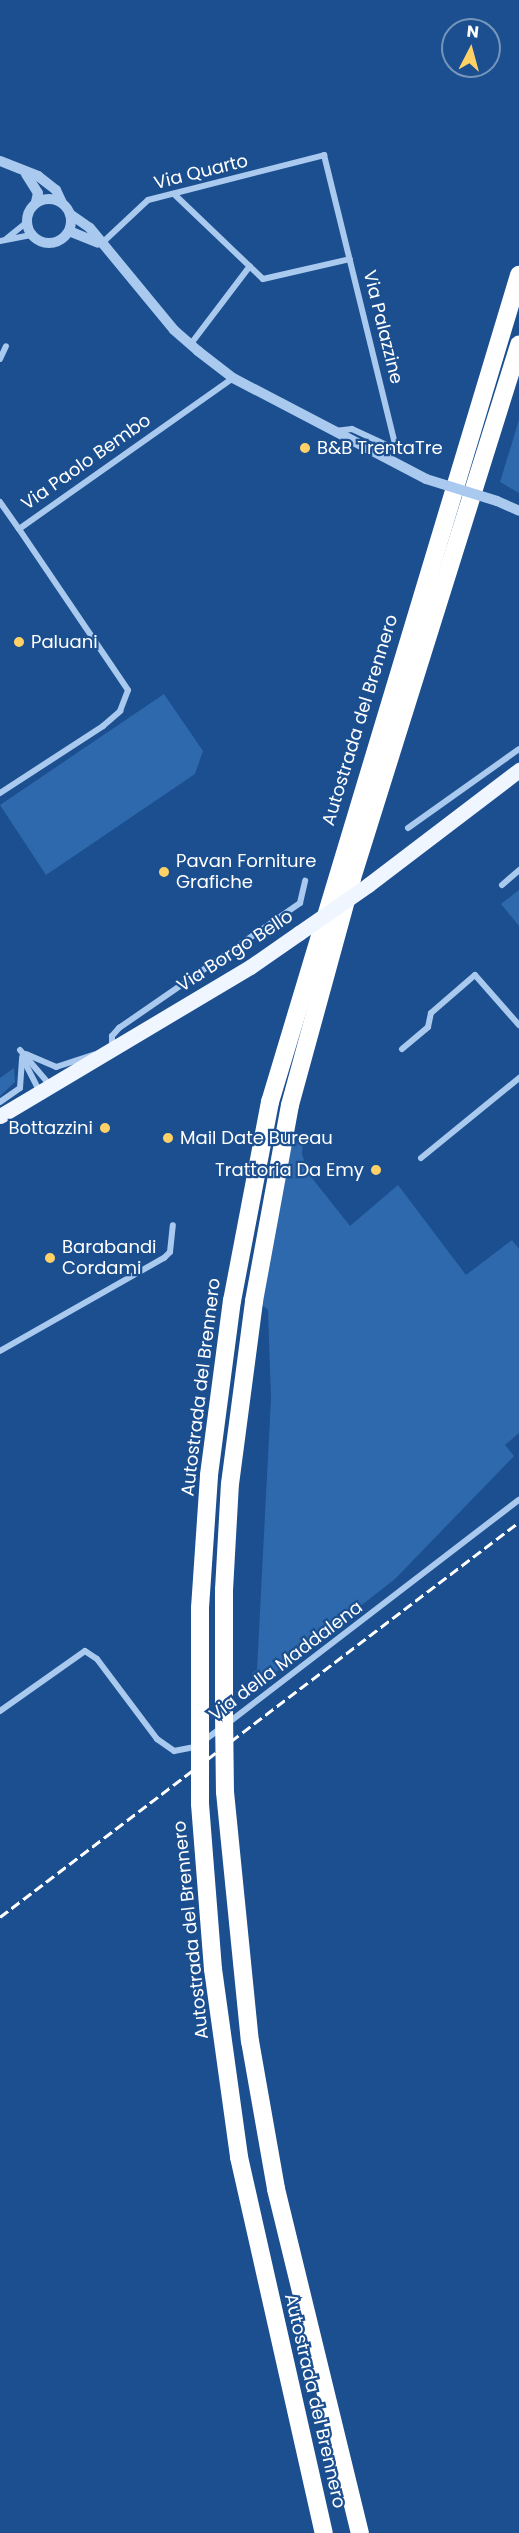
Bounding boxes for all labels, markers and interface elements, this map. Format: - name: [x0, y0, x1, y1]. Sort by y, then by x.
- north arrow: [441, 18, 501, 78]
- text: N: [466, 20, 480, 44]
- street label: Via Quarto: [152, 150, 250, 194]
- street label: Via Palazzine: [358, 268, 408, 386]
- street label: Via Paolo Bembo: [17, 409, 155, 515]
- place label: B&B TrentaTre: [317, 437, 443, 459]
- marker: B&B TrentaTre: [298, 441, 312, 455]
- street label: Autostrada del Brennero: [318, 612, 402, 828]
- place label: Paluani: [31, 631, 98, 653]
- marker: Paluani: [12, 635, 26, 649]
- place label: Pavan Forniture Grafiche: [176, 851, 316, 894]
- marker: Pavan Forniture Grafiche: [157, 865, 171, 879]
- street label: Via Borgo Bello: [173, 905, 297, 997]
- place label: Bottazzini: [8, 1117, 93, 1139]
- marker: Bottazzini: [98, 1121, 112, 1135]
- place label: Mail Date Bureau: [180, 1127, 333, 1149]
- marker: Mail Date Bureau: [161, 1131, 175, 1145]
- place label: Trattoria Da Emy: [215, 1159, 364, 1181]
- marker: Trattoria Da Emy: [369, 1163, 383, 1177]
- place label: Barabandi Cordami: [62, 1237, 157, 1280]
- marker: Barabandi Cordami: [43, 1251, 57, 1265]
- street label: Autostrada del Brennero: [177, 1277, 225, 1497]
- street label: Via della Maddalena: [205, 1596, 367, 1726]
- street label: Autostrada del Brennero: [169, 1820, 213, 2040]
- street label: Autostrada del Brennero: [280, 2292, 350, 2510]

